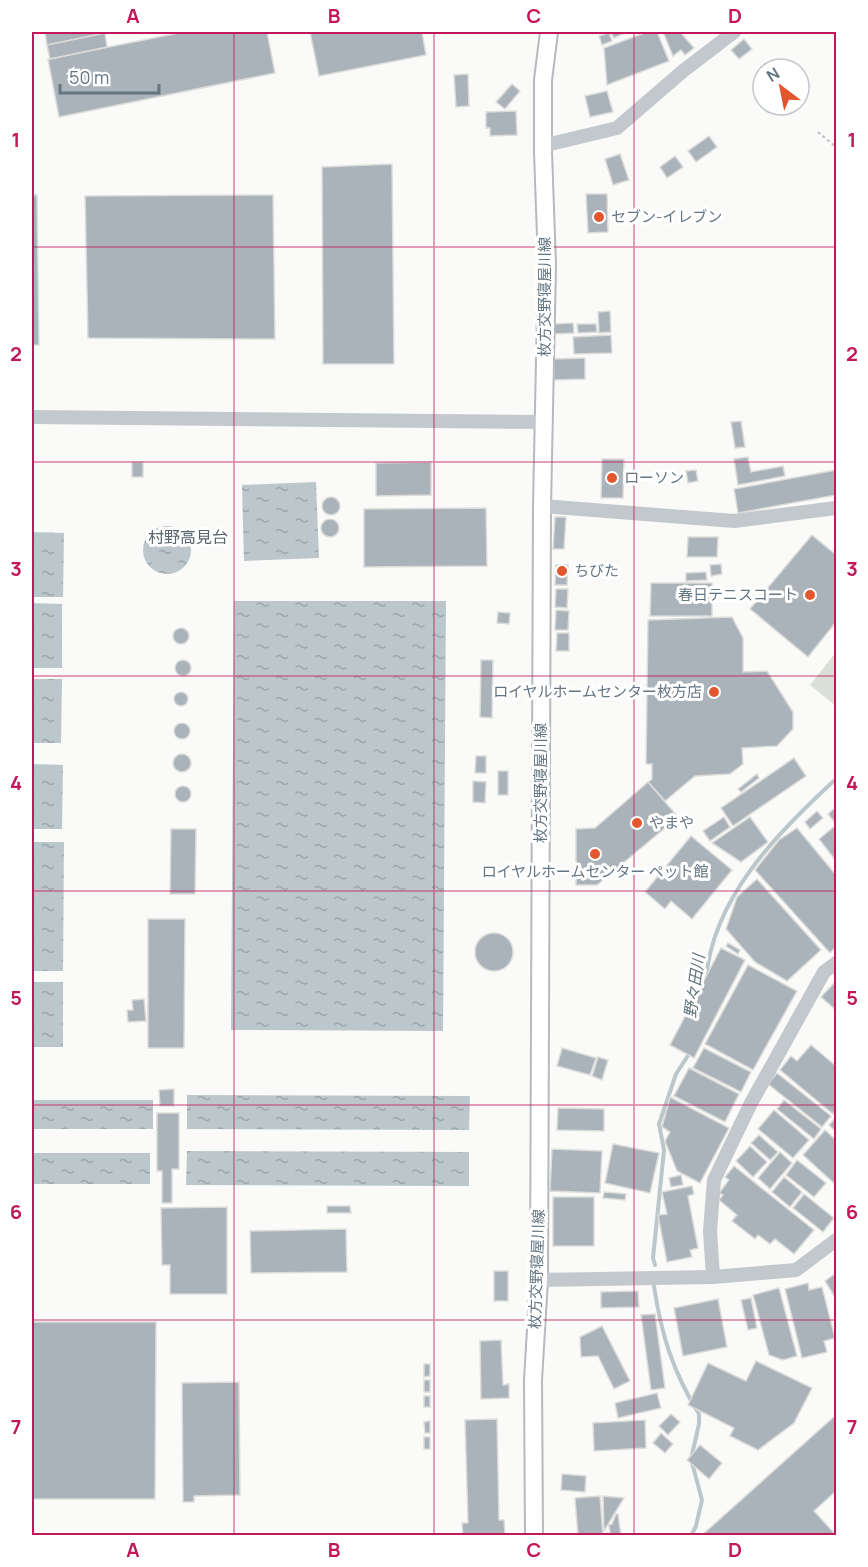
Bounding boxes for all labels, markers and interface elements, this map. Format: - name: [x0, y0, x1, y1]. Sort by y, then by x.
- text: A: [126, 2, 140, 29]
- text: B: [328, 2, 341, 29]
- text: C: [527, 2, 541, 29]
- text: D: [728, 2, 742, 29]
- scale bar: [60, 57, 159, 95]
- north arrow: [751, 57, 811, 117]
- text: N: [762, 62, 784, 87]
- text: 50 m: [69, 65, 109, 89]
- text: 1: [12, 126, 20, 153]
- text: 1: [848, 126, 856, 153]
- place label: セブン-イレブン: [611, 206, 722, 227]
- marker: セブン-イレブン: [592, 210, 606, 224]
- street label: 枚方交野寝屋川線: [534, 237, 555, 357]
- text: 2: [10, 340, 22, 367]
- text: 2: [846, 340, 858, 367]
- place label: ローソン: [624, 467, 684, 488]
- marker: ローソン: [605, 471, 619, 485]
- district label: 村野高見台: [148, 526, 228, 548]
- text: 3: [10, 555, 22, 582]
- text: 3: [846, 555, 858, 582]
- place label: ちびた: [574, 560, 619, 581]
- marker: ちびた: [555, 564, 569, 578]
- place label: 春日テニスコート: [678, 584, 798, 605]
- marker: 春日テニスコート: [803, 588, 817, 602]
- place label: ロイヤルホームセンター枚方店: [493, 681, 702, 702]
- marker: ロイヤルホームセンター枚方店: [707, 685, 721, 699]
- street label: 枚方交野寝屋川線: [530, 723, 551, 843]
- text: 4: [10, 769, 22, 796]
- text: 4: [846, 769, 858, 796]
- place label: やまや: [649, 812, 694, 833]
- marker: やまや: [630, 816, 644, 830]
- marker: ロイヤルホームセンター ペット館: [588, 847, 602, 861]
- place label: ロイヤルホームセンター ペット館: [481, 861, 709, 882]
- water label: 野々田川: [679, 951, 710, 1019]
- text: 5: [10, 984, 22, 1011]
- text: 5: [846, 984, 858, 1011]
- text: 6: [10, 1198, 22, 1225]
- text: 6: [846, 1198, 858, 1225]
- street label: 枚方交野寝屋川線: [524, 1209, 549, 1329]
- text: 7: [11, 1413, 21, 1440]
- text: 7: [847, 1413, 857, 1440]
- text: A: [126, 1536, 140, 1563]
- text: B: [328, 1536, 341, 1563]
- text: C: [527, 1536, 541, 1563]
- text: D: [728, 1536, 742, 1563]

